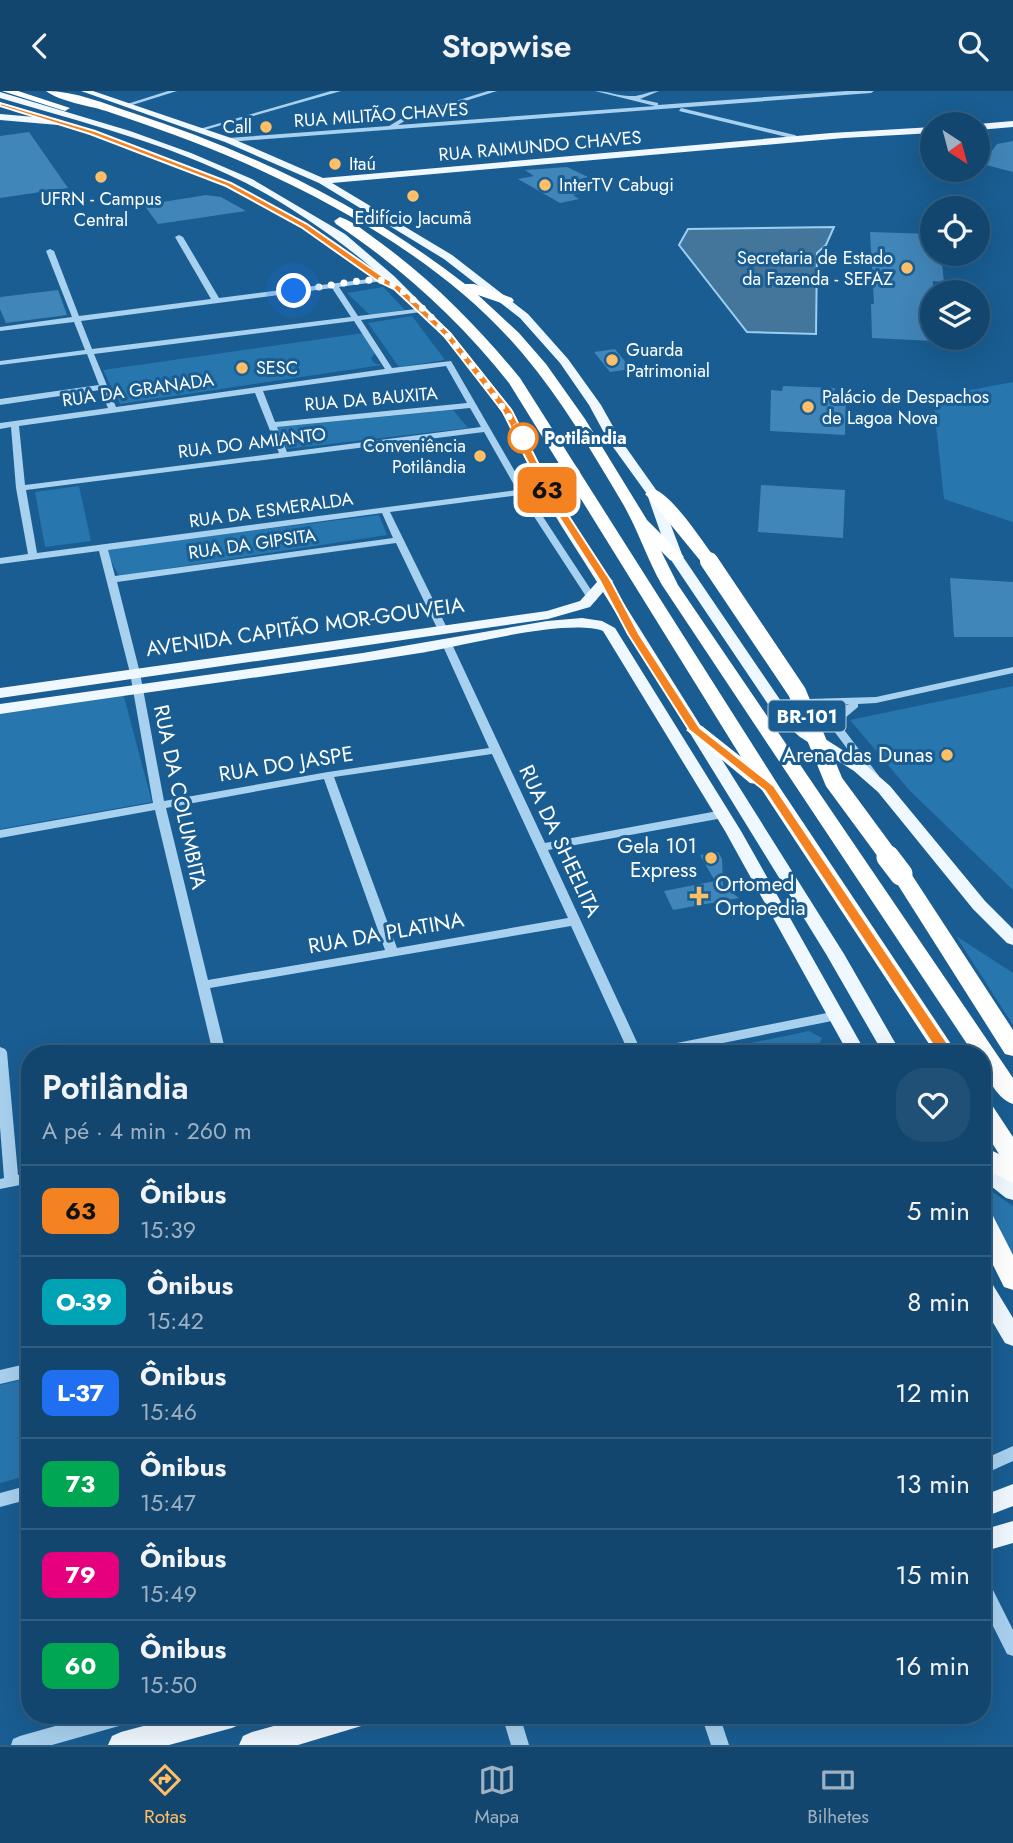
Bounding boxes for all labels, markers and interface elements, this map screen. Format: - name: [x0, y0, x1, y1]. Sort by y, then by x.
- text: Stopwise: [442, 23, 571, 69]
- icon: back: [21, 27, 59, 65]
- icon: search: [954, 27, 992, 65]
- street label: RUA MILITÃO CHAVES: [293, 96, 469, 134]
- north arrow: [920, 112, 990, 182]
- map controls: [920, 112, 990, 350]
- place label: Call: [223, 114, 252, 140]
- marker: Call: [258, 119, 274, 135]
- street label: RUA RAIMUNDO CHAVES: [437, 124, 643, 168]
- place label: Itaú: [349, 151, 376, 177]
- marker: Itaú: [327, 156, 343, 172]
- marker: UFRN - Campus Central: [93, 169, 109, 185]
- place label: InterTV Cabugi: [559, 172, 674, 198]
- marker: InterTV Cabugi: [537, 177, 553, 193]
- place label: UFRN - Campus Central: [41, 186, 161, 233]
- marker: Edifício Jacumã: [405, 188, 421, 204]
- button: locate: [920, 196, 990, 266]
- place label: Edifício Jacumã: [355, 205, 471, 231]
- place label: Secretaria de Estado da Fazenda - SEFAZ: [737, 245, 893, 292]
- marker: Secretaria de Estado da Fazenda - SEFAZ: [899, 260, 915, 276]
- your location: [276, 273, 311, 308]
- button: layers: [920, 280, 990, 350]
- place label: Guarda Patrimonial: [626, 337, 710, 384]
- marker: Guarda Patrimonial: [604, 352, 620, 368]
- place label: SESC: [256, 355, 298, 381]
- marker: SESC: [234, 360, 250, 376]
- street label: RUA DA GRANADA: [60, 366, 216, 414]
- street label: RUA DA BAUXITA: [303, 380, 439, 418]
- place label: Palácio de Despachos de Lagoa Nova: [822, 384, 989, 431]
- marker: Palácio de Despachos de Lagoa Nova: [800, 399, 816, 415]
- street label: RUA DO AMIANTO: [177, 421, 327, 465]
- marker: Potilândia: [508, 423, 538, 453]
- place label: Potilândia: [544, 425, 627, 451]
- place label: Conveniência Potilândia: [363, 433, 466, 480]
- marker: Conveniência Potilândia: [472, 448, 488, 464]
- line badge: 63: [516, 467, 578, 513]
- text: 63: [532, 472, 562, 507]
- street label: RUA DA ESMERALDA: [187, 486, 355, 534]
- street label: RUA DA GIPSITA: [187, 522, 318, 566]
- street label: AVENIDA CAPITÃO MOR-GOUVEIA: [144, 590, 466, 664]
- road number: BR-101: [768, 701, 846, 731]
- street label: RUA DA COLUMBITA: [146, 702, 214, 892]
- street label: RUA DO JASPE: [217, 739, 355, 789]
- place label: Arena das Dunas: [782, 740, 933, 770]
- marker: Arena das Dunas: [939, 747, 955, 763]
- street label: RUA DA SHEELITA: [512, 760, 608, 922]
- place label: Gela 101 Express: [617, 831, 697, 885]
- marker: Gela 101 Express: [703, 850, 719, 866]
- place label: Ortomed Ortopedia: [715, 869, 806, 923]
- marker: Ortomed Ortopedia: [689, 886, 709, 906]
- street label: RUA DA PLATINA: [306, 904, 466, 961]
- text: Potilândia: [42, 1064, 189, 1111]
- button: heart: [896, 1068, 970, 1142]
- text: A pé · 4 min · 260 m: [42, 1114, 252, 1148]
- text: Ônibus: [140, 1175, 226, 1213]
- text: 5 min: [907, 1192, 970, 1230]
- text: 63: [65, 1193, 96, 1228]
- text: 15:39: [140, 1213, 196, 1247]
- text: Ônibus: [147, 1266, 233, 1304]
- text: 8 min: [907, 1283, 970, 1321]
- text: O-39: [56, 1284, 112, 1319]
- text: 15:42: [147, 1304, 204, 1338]
- text: Ônibus: [140, 1357, 226, 1395]
- text: 12 min: [895, 1374, 970, 1412]
- text: L-37: [57, 1375, 104, 1410]
- text: 15:46: [140, 1395, 197, 1429]
- text: Ônibus: [140, 1448, 226, 1486]
- text: 13 min: [896, 1465, 970, 1503]
- text: 73: [66, 1466, 95, 1501]
- text: 15:47: [140, 1486, 196, 1520]
- text: Ônibus: [140, 1539, 226, 1577]
- text: 15 min: [895, 1556, 970, 1594]
- text: 79: [65, 1557, 96, 1592]
- text: 15:49: [140, 1577, 197, 1611]
- text: Ônibus: [140, 1630, 226, 1668]
- text: 16 min: [895, 1647, 970, 1685]
- text: 60: [65, 1648, 96, 1683]
- text: 15:50: [140, 1668, 197, 1702]
- tab: Rotas: [144, 1761, 186, 1830]
- tab: Mapa: [475, 1761, 519, 1830]
- tab: Bilhetes: [807, 1761, 869, 1830]

